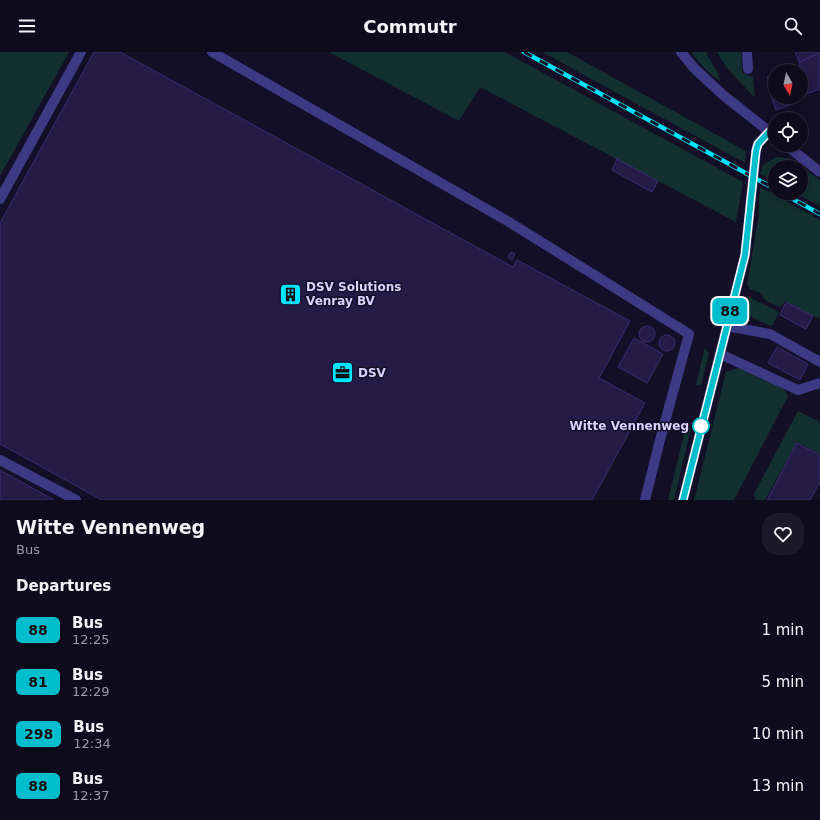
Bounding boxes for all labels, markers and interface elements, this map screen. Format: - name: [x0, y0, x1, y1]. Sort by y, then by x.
- icon: menu: [16, 15, 38, 37]
- icon: search: [782, 15, 804, 37]
- text: Commutr: [363, 16, 457, 37]
- north arrow: [768, 64, 808, 104]
- map controls: [768, 64, 808, 200]
- button: locate: [768, 112, 808, 152]
- button: layers: [768, 160, 808, 200]
- place label: DSV Solutions Venray BV: [306, 280, 401, 308]
- building icon: DSV Solutions Venray BV: [277, 281, 303, 307]
- line badge: 88: [712, 298, 748, 324]
- text: 88: [720, 303, 740, 319]
- office icon: DSV: [330, 360, 356, 386]
- place label: DSV: [358, 366, 387, 380]
- marker: Witte Vennenweg: [692, 417, 710, 435]
- place label: Witte Vennenweg: [570, 419, 689, 433]
- button: heart: [762, 513, 804, 555]
- text: Witte Vennenweg: [16, 516, 205, 538]
- text: Bus: [16, 542, 40, 557]
- text: Departures: [16, 577, 111, 595]
- text: Bus: [72, 614, 103, 632]
- text: 1 min: [761, 621, 804, 639]
- text: 88: [28, 622, 48, 638]
- text: 12:25: [72, 632, 109, 647]
- text: Bus: [72, 666, 103, 684]
- text: 5 min: [761, 673, 804, 691]
- text: 81: [28, 674, 48, 690]
- text: 12:29: [72, 684, 109, 699]
- text: Bus: [73, 718, 104, 736]
- text: 10 min: [752, 725, 804, 743]
- text: 298: [24, 726, 53, 742]
- text: 12:34: [73, 736, 111, 751]
- text: Bus: [72, 770, 103, 788]
- text: 13 min: [752, 777, 804, 795]
- text: 88: [28, 778, 48, 794]
- text: 12:37: [72, 788, 109, 803]

